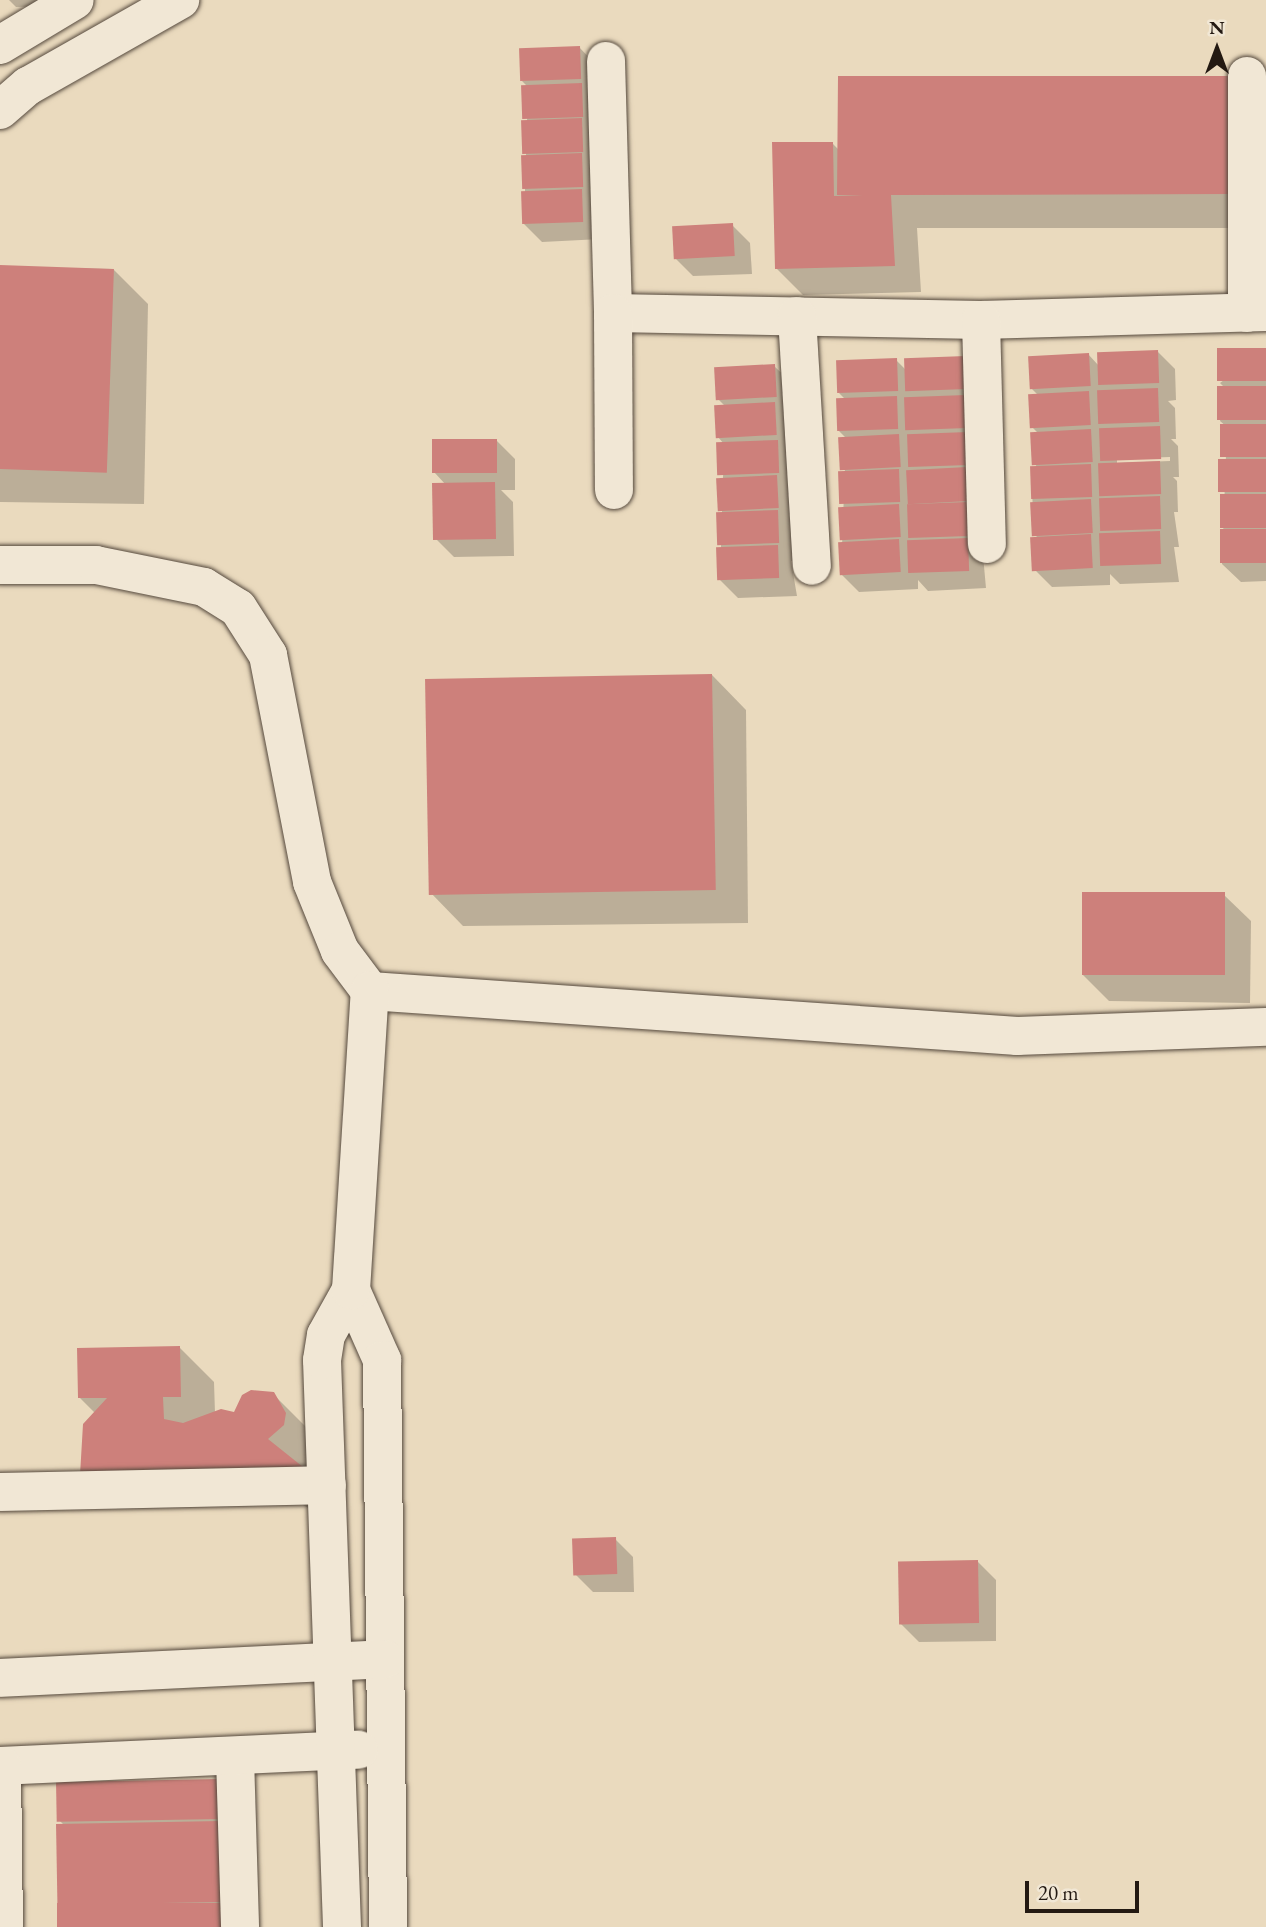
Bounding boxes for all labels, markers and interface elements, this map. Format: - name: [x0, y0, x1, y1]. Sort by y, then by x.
- north arrow: [1182, 14, 1252, 84]
- text: N: [1209, 15, 1225, 40]
- scale bar: [1028, 1868, 1142, 1912]
- text: 20 m: [1038, 1879, 1079, 1906]

